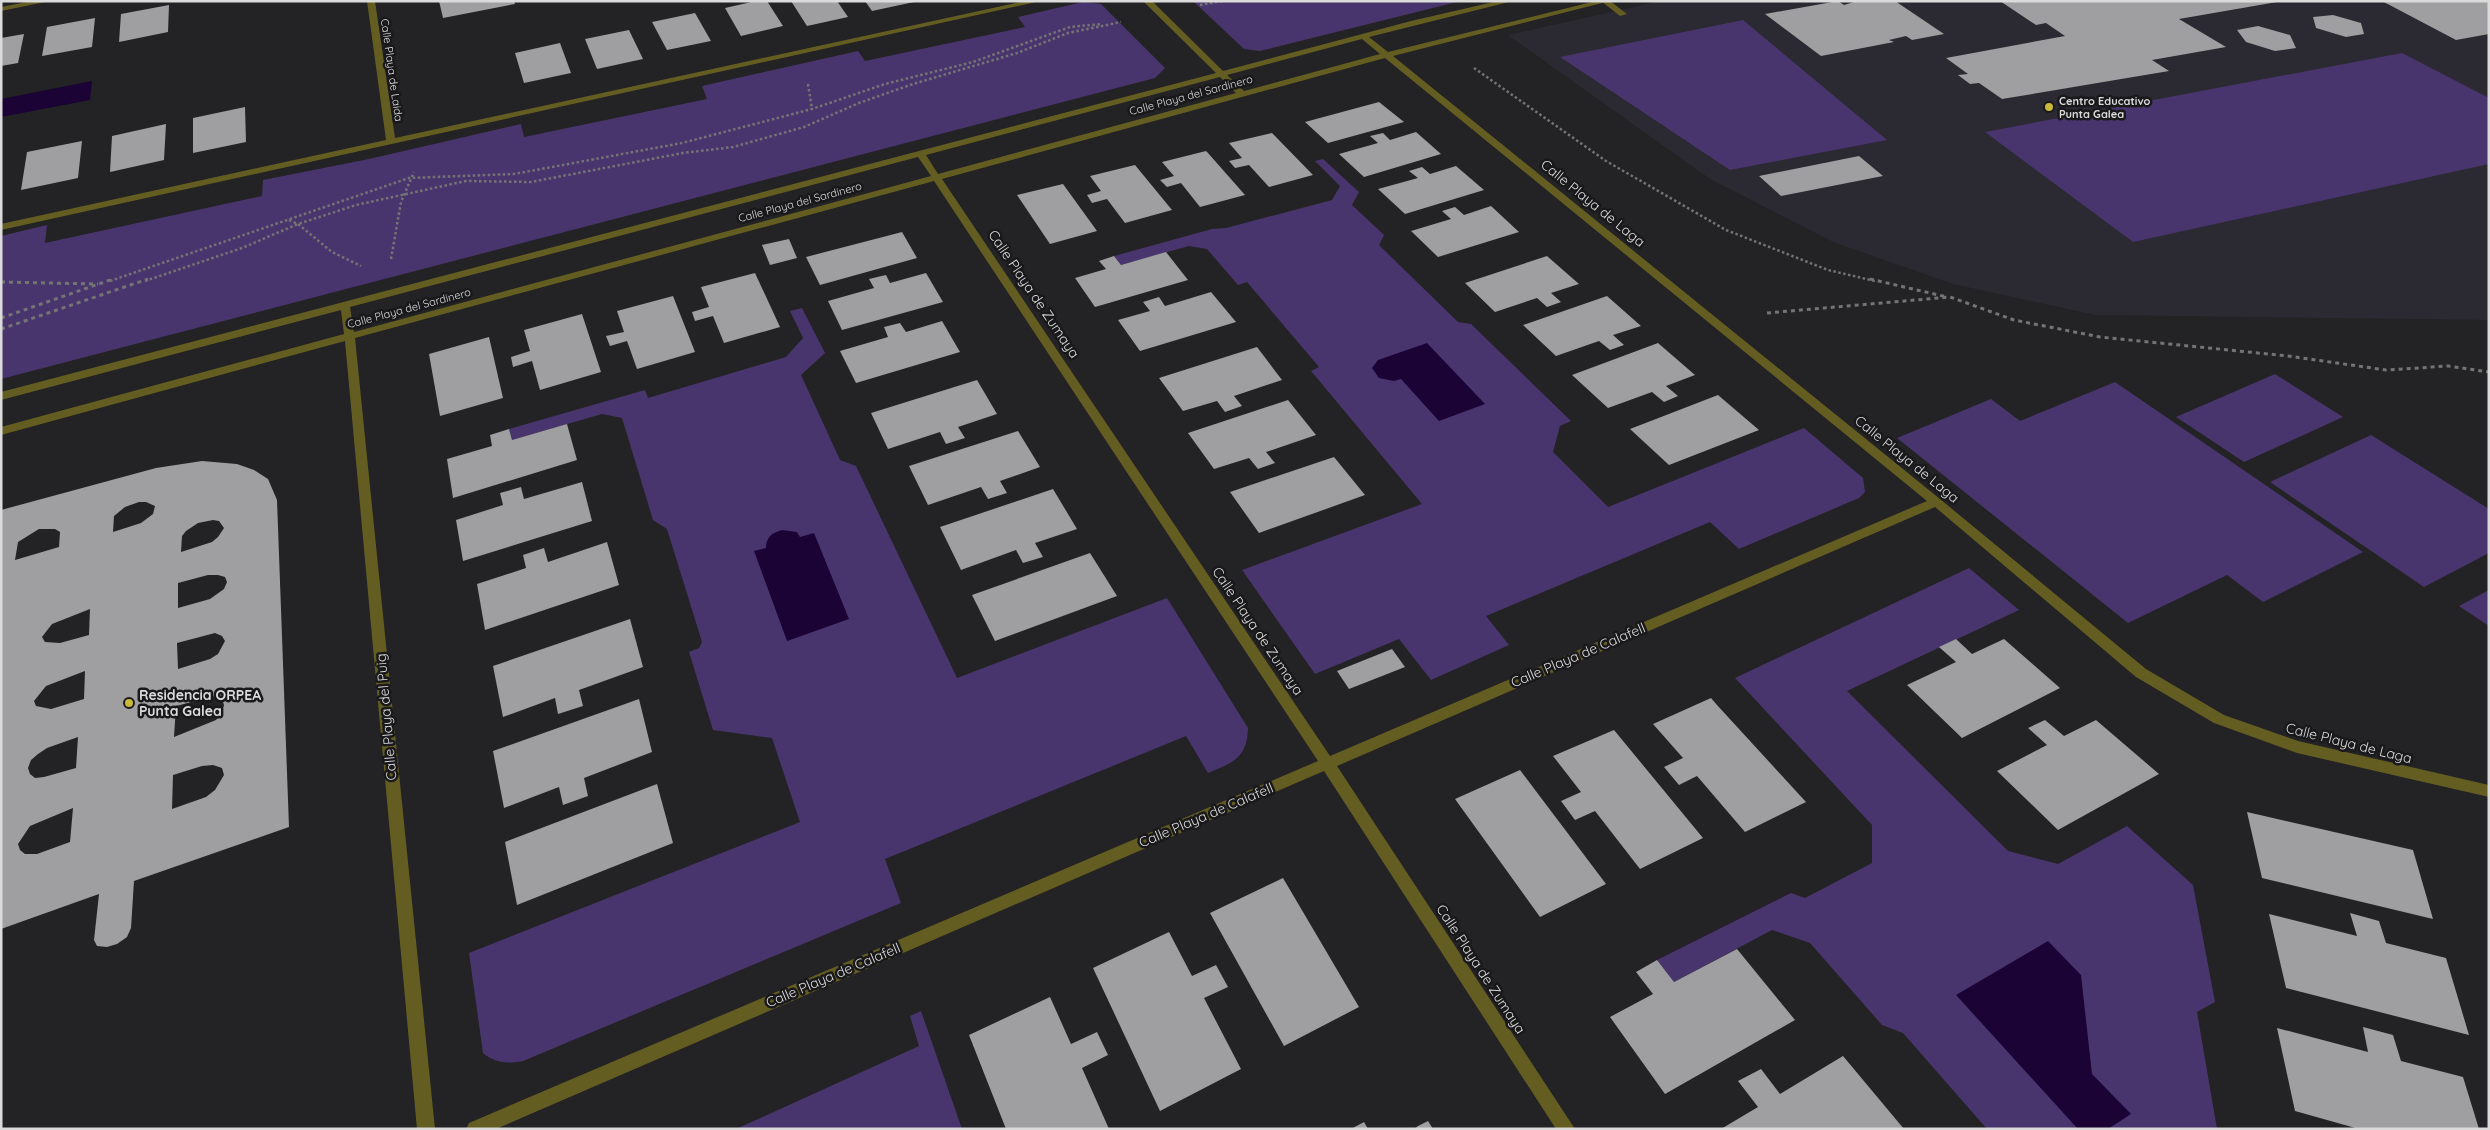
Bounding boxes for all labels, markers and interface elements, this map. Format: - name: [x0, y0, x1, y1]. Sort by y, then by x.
- street label: Calle Playa de Laida: [378, 18, 406, 122]
- street label: Calle Playa del Sardinero: [1128, 72, 1255, 118]
- place label: Centro Educativo Punta Galea: [2059, 94, 2151, 121]
- marker: Centro Educativo Punta Galea: [2043, 101, 2055, 113]
- street label: Calle Playa de Laga: [1537, 155, 1649, 251]
- street label: Calle Playa del Sardinero: [737, 179, 864, 225]
- street label: Calle Playa de Zumaya: [984, 226, 1084, 362]
- street label: Calle Playa del Sardinero: [346, 285, 473, 331]
- street label: Calle Playa de Laga: [1851, 411, 1963, 507]
- street label: Calle Playa de Zumaya: [1208, 563, 1308, 699]
- street label: Calle Playa de Calafell: [1508, 619, 1648, 691]
- street label: Calle Playa del Puig: [371, 653, 401, 781]
- place label: Residencia ORPEA Punta Galea: [139, 686, 261, 720]
- marker: Residencia ORPEA Punta Galea: [123, 697, 135, 709]
- street label: Calle Playa de Laga: [2284, 719, 2414, 767]
- street label: Calle Playa de Calafell: [1136, 779, 1276, 851]
- street label: Calle Playa de Zumaya: [1432, 901, 1530, 1037]
- street label: Calle Playa de Calafell: [763, 939, 903, 1011]

